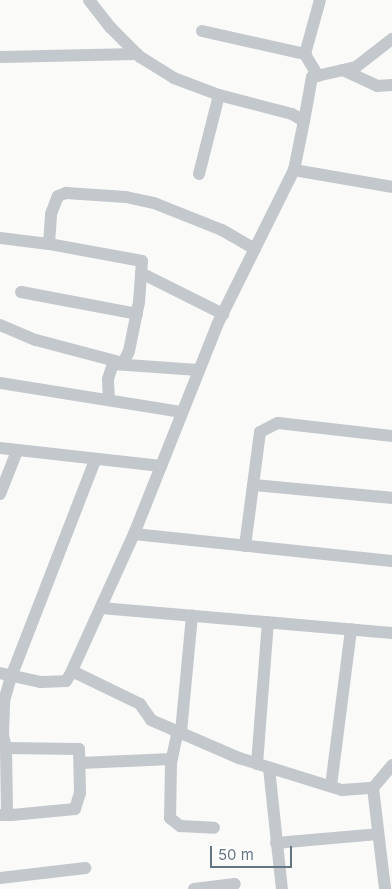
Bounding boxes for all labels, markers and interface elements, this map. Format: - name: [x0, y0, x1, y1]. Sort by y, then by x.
- scale bar: [212, 836, 294, 868]
- text: 50 m: [218, 845, 254, 864]

